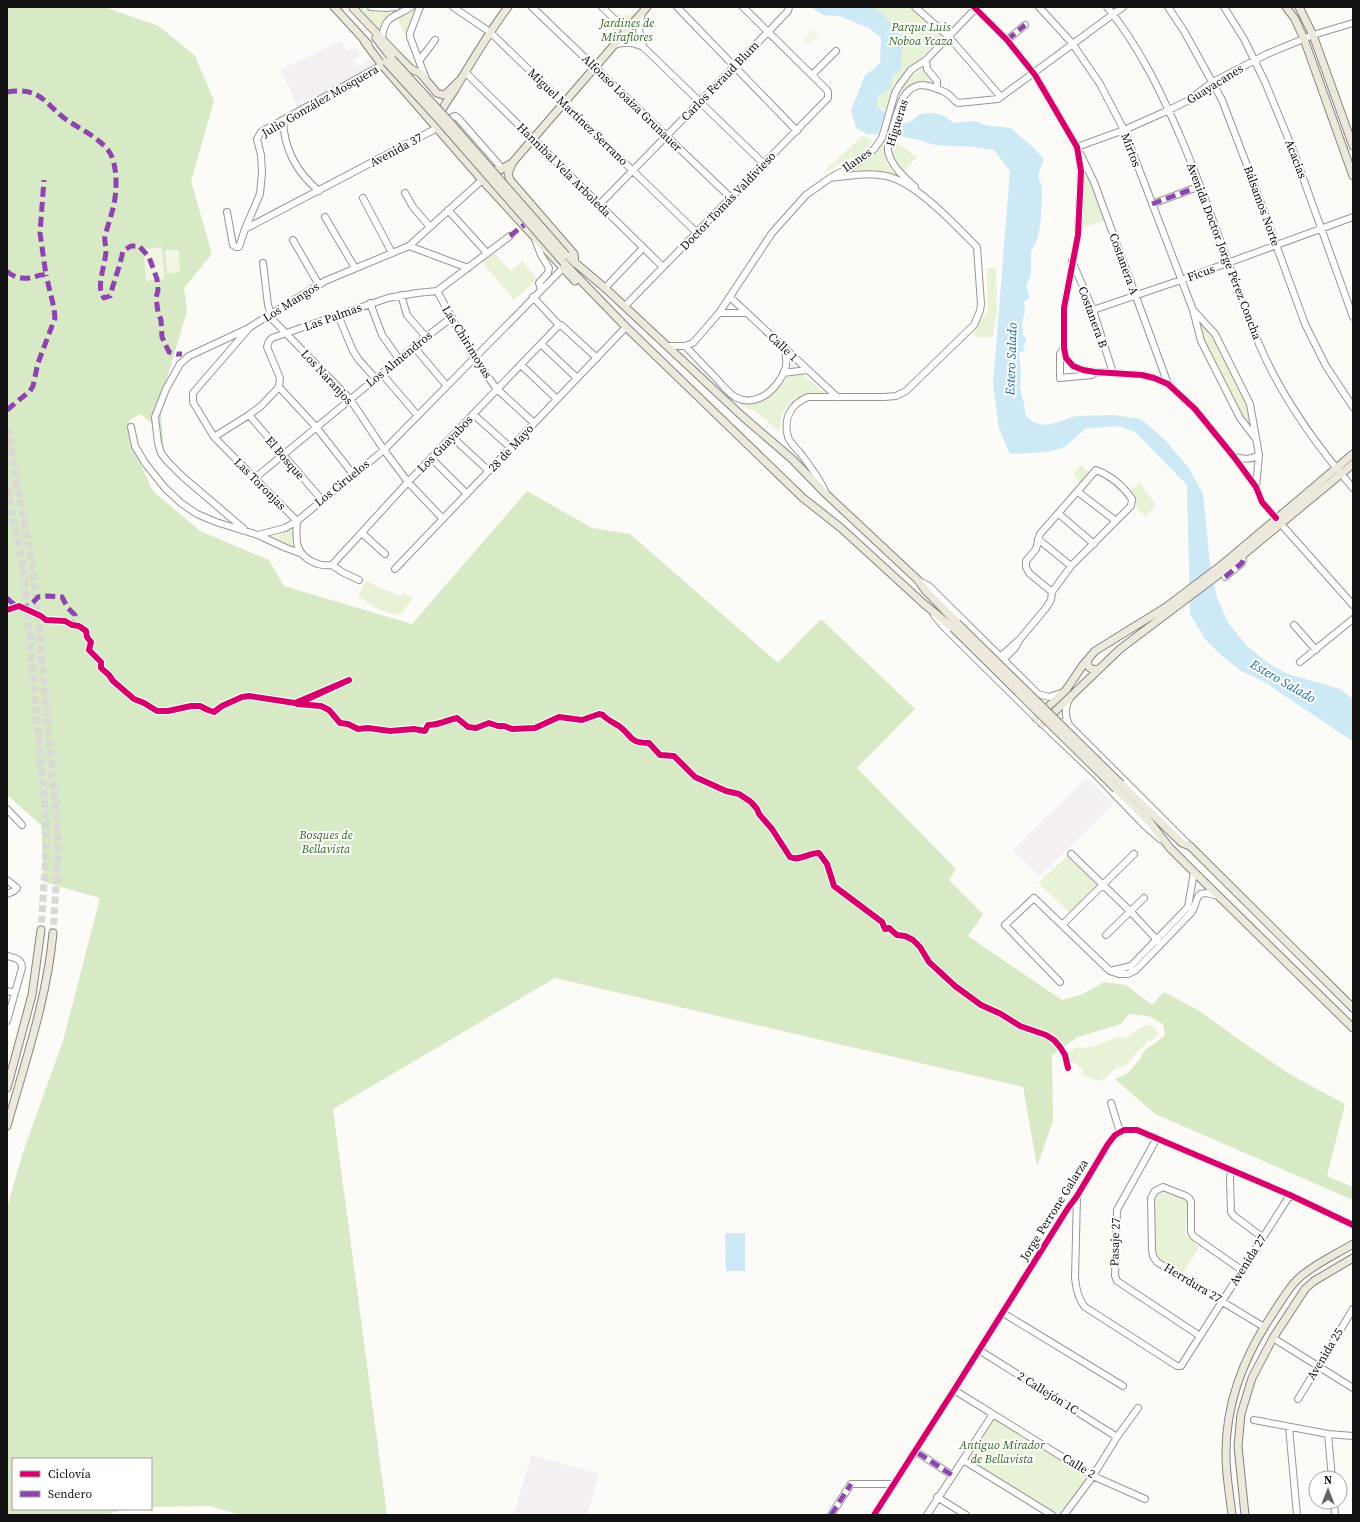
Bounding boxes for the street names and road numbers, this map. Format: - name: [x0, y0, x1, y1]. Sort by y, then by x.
- street label: Carlos Feraud Blum: [678, 37, 763, 125]
- street label: Alfonso Loaiza Grunauer: [578, 51, 686, 155]
- street label: Guayacanes: [1184, 60, 1246, 108]
- street label: Julio González Mosquera: [258, 61, 382, 142]
- street label: Miguel Martínez Serrano: [525, 65, 632, 169]
- street label: Higueras: [882, 97, 912, 149]
- street label: Hannibal Vela Arboleda: [514, 120, 615, 221]
- street label: Avenida 37: [367, 129, 425, 171]
- street label: Mirtos: [1117, 131, 1145, 169]
- street label: Acacias: [1281, 137, 1311, 181]
- street label: Ilanes: [839, 144, 875, 176]
- street label: Doctor Tomás Valdivieso: [677, 148, 780, 254]
- street label: Avenida Doctor Jorge Pérez Concha: [1183, 160, 1266, 343]
- street label: Bálsamos Norte: [1240, 164, 1284, 248]
- street label: Costanera A: [1105, 231, 1143, 297]
- street label: Ficus: [1185, 261, 1217, 285]
- street label: Los Mangos: [260, 278, 322, 326]
- street label: Costanera B: [1075, 284, 1112, 350]
- street label: Las Palmas: [302, 299, 364, 335]
- street label: Las Chirimoyas: [438, 303, 496, 381]
- street label: Los Almendros: [362, 327, 436, 391]
- street label: Calle 1: [764, 329, 802, 365]
- street label: Los Naranjos: [297, 346, 357, 408]
- street label: Los Guayabos: [414, 412, 476, 476]
- street label: 28 de Mayo: [485, 420, 537, 475]
- street label: El Bosque: [262, 433, 308, 483]
- street label: Las Toronjas: [230, 454, 290, 514]
- street label: Los Ciruelos: [311, 456, 373, 510]
- street label: Jorge Perrone Galarza: [1016, 1155, 1092, 1265]
- street label: Pasaje 27: [1106, 1217, 1124, 1267]
- street label: Avenida 27: [1226, 1231, 1270, 1289]
- street label: Herrdura 27: [1161, 1259, 1225, 1307]
- street label: Avenida 25: [1303, 1325, 1347, 1383]
- street label: 2 Callejón 1C: [1014, 1368, 1082, 1418]
- street label: Calle 2: [1060, 1450, 1098, 1482]

